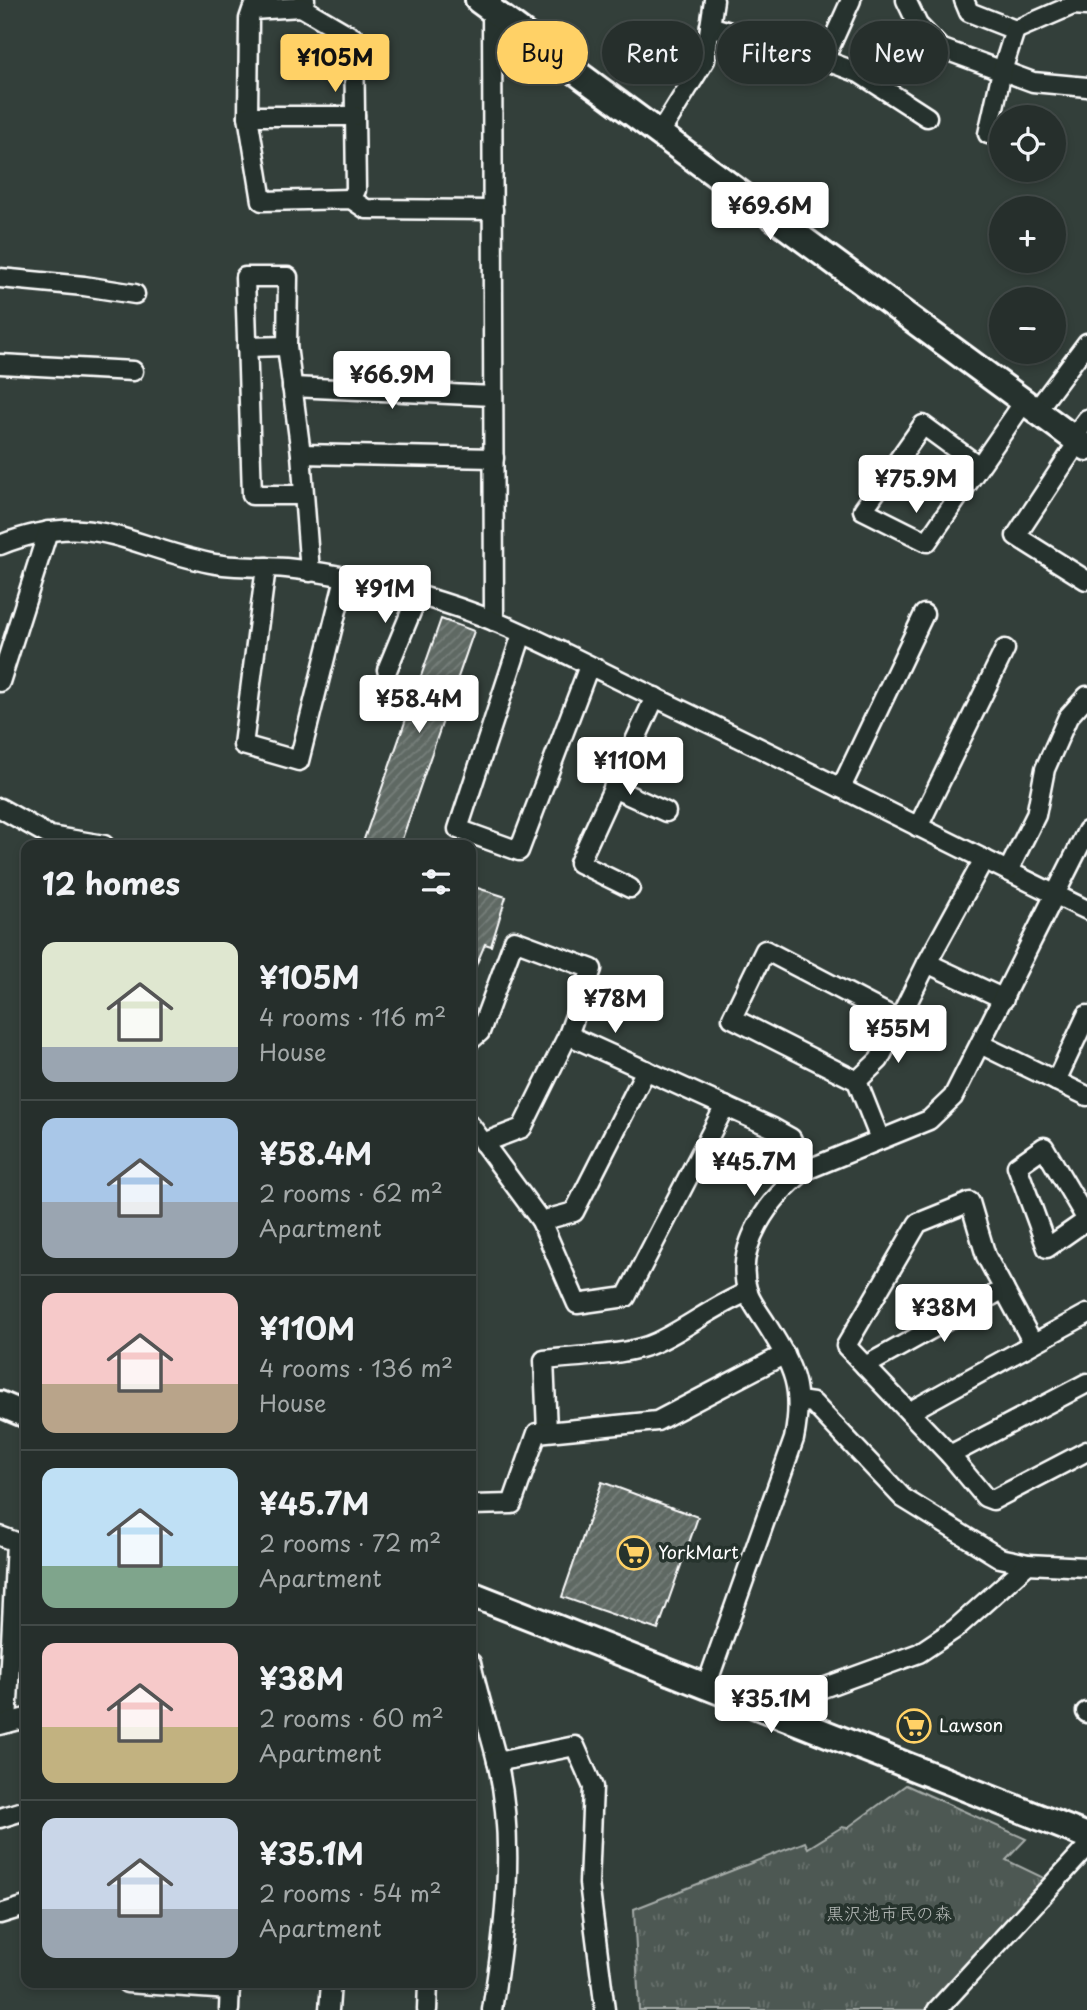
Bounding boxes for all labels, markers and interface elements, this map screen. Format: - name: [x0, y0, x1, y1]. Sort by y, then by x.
- chip: Buy: [497, 21, 588, 84]
- chip: Rent: [602, 21, 703, 84]
- chip: Filters: [717, 21, 836, 84]
- chip: New: [850, 21, 948, 84]
- pin: ¥105M: [286, 34, 384, 94]
- text: ¥105M: [296, 39, 374, 74]
- map controls: [989, 105, 1066, 364]
- button: locate: [989, 105, 1066, 182]
- pin: ¥69.6M: [713, 182, 827, 242]
- text: ¥69.6M: [728, 187, 812, 222]
- button: +: [989, 196, 1066, 273]
- button: −: [989, 287, 1066, 364]
- pin: ¥66.9M: [335, 352, 449, 411]
- text: ¥66.9M: [349, 356, 435, 391]
- pin: ¥75.9M: [859, 456, 973, 515]
- text: ¥75.9M: [875, 460, 957, 495]
- pin: ¥91M: [344, 566, 426, 625]
- text: ¥91M: [355, 570, 415, 605]
- pin: ¥58.4M: [362, 676, 476, 735]
- text: ¥58.4M: [376, 680, 462, 715]
- pin: ¥110M: [581, 738, 679, 797]
- text: ¥110M: [593, 742, 667, 777]
- text: 12 homes: [42, 860, 180, 905]
- icon: filters: [417, 863, 455, 901]
- text: ¥105M: [259, 954, 360, 999]
- icon: home: [98, 970, 182, 1054]
- pin: ¥78M: [574, 976, 656, 1035]
- text: ¥78M: [583, 980, 647, 1015]
- text: 4 rooms · 116 m²: [259, 999, 446, 1034]
- pin: ¥55M: [857, 1006, 939, 1065]
- text: ¥55M: [865, 1010, 931, 1045]
- text: House: [259, 1034, 326, 1069]
- text: ¥58.4M: [259, 1130, 372, 1175]
- pin: ¥45.7M: [697, 1138, 811, 1198]
- text: ¥45.7M: [712, 1143, 796, 1178]
- icon: home: [98, 1146, 182, 1230]
- text: 2 rooms · 62 m²: [259, 1175, 443, 1210]
- text: Apartment: [259, 1210, 382, 1245]
- pin: ¥38M: [903, 1284, 985, 1344]
- text: ¥38M: [911, 1289, 977, 1324]
- text: ¥110M: [259, 1305, 355, 1350]
- icon: home: [98, 1321, 182, 1405]
- text: 4 rooms · 136 m²: [259, 1350, 453, 1385]
- text: House: [259, 1385, 326, 1420]
- text: ¥45.7M: [259, 1480, 369, 1525]
- icon: home: [98, 1496, 182, 1580]
- text: 2 rooms · 72 m²: [259, 1525, 441, 1560]
- supermarket icon: YorkMart: [615, 1534, 653, 1572]
- place label: YorkMart: [658, 1538, 739, 1565]
- text: Apartment: [259, 1560, 382, 1595]
- text: ¥38M: [259, 1655, 344, 1700]
- icon: home: [98, 1671, 182, 1755]
- pin: ¥35.1M: [714, 1676, 828, 1735]
- text: ¥35.1M: [731, 1680, 811, 1715]
- text: 2 rooms · 60 m²: [259, 1700, 444, 1735]
- supermarket icon: Lawson: [895, 1707, 933, 1745]
- place label: Lawson: [939, 1711, 1003, 1738]
- text: Apartment: [259, 1735, 382, 1770]
- text: ¥35.1M: [259, 1830, 364, 1875]
- icon: home: [98, 1846, 182, 1930]
- text: 2 rooms · 54 m²: [259, 1875, 442, 1910]
- park label: 黒沢池市民の森: [826, 1899, 952, 1926]
- text: Apartment: [259, 1910, 382, 1945]

